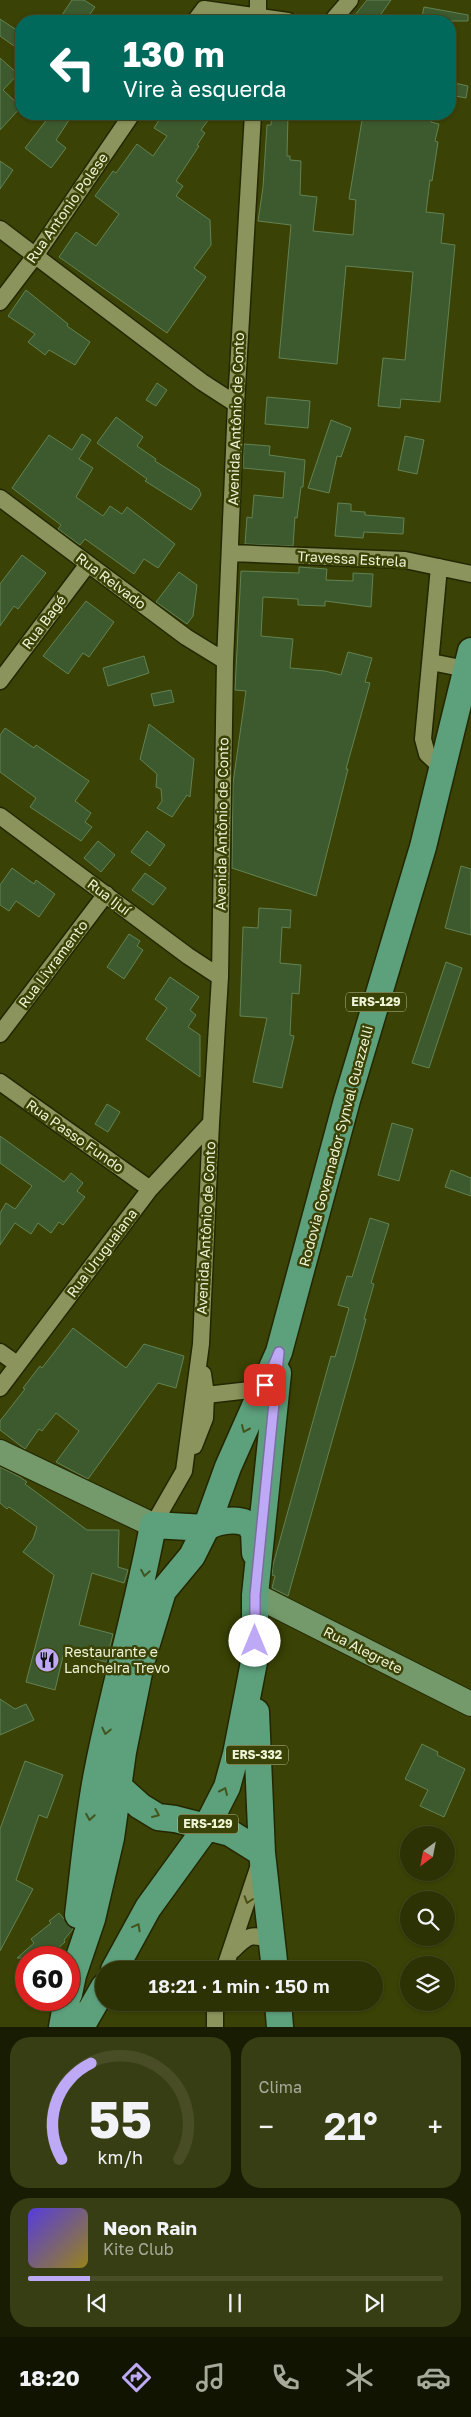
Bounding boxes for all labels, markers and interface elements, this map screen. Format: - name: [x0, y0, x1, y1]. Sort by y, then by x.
- text: 130 m: [123, 33, 225, 75]
- icon: left: [40, 35, 105, 100]
- text: Vire à esquerda: [123, 75, 287, 102]
- street label: Rua Antonio Polese: [22, 149, 111, 266]
- street label: Avenida Antônio de Conto: [224, 332, 247, 506]
- street label: Travessa Estrela: [297, 547, 407, 570]
- street label: Rua Relvado: [73, 549, 150, 612]
- street label: Rua Bagé: [18, 591, 69, 652]
- street label: Avenida Antônio de Conto: [211, 737, 232, 911]
- street label: Rua Ijuí: [84, 875, 135, 919]
- street label: Rua Livramento: [14, 917, 91, 1011]
- road number: ERS-129: [346, 992, 406, 1012]
- street label: Rodovia Governador Synval Guazzelli: [295, 1023, 376, 1268]
- street label: Rua Passo Fundo: [23, 1096, 127, 1176]
- street label: Avenida Antônio de Conto: [192, 1141, 219, 1315]
- street label: Rua Uruguaiana: [63, 1205, 140, 1300]
- pin: [244, 1364, 286, 1406]
- icon: arrive: [251, 1371, 279, 1399]
- one-way arrow: [241, 1424, 252, 1433]
- one-way arrow: [140, 1568, 150, 1577]
- position arrow: [228, 1614, 280, 1666]
- street label: Rua Alegrete: [321, 1622, 406, 1677]
- place label: Restaurante e Lancheira Trevo: [64, 1643, 170, 1676]
- restaurant icon: Restaurante e Lancheira Trevo: [34, 1647, 60, 1673]
- one-way arrow: [101, 1726, 112, 1735]
- road number: ERS-332: [226, 1746, 288, 1764]
- one-way arrow: [218, 1787, 229, 1796]
- one-way arrow: [151, 1808, 160, 1818]
- one-way arrow: [85, 1812, 95, 1821]
- road number: ERS-129: [178, 1815, 238, 1834]
- north arrow: [400, 1826, 455, 1881]
- map controls: [400, 1826, 455, 2011]
- button: search: [400, 1891, 455, 1946]
- one-way arrow: [243, 1895, 253, 1903]
- one-way arrow: [131, 1924, 141, 1933]
- speed limit sign: 60: [15, 1946, 80, 2011]
- button: layers: [400, 1956, 455, 2011]
- text: 18:21 · 1 min · 150 m: [148, 1974, 330, 1997]
- text: Clima: [259, 2077, 302, 2097]
- text: 55: [89, 2087, 152, 2149]
- text: 21°: [324, 2103, 378, 2148]
- text: −: [259, 2110, 274, 2143]
- text: +: [428, 2110, 443, 2143]
- text: km/h: [98, 2146, 143, 2168]
- text: Neon Rain: [103, 2216, 197, 2239]
- text: Kite Club: [103, 2239, 174, 2259]
- icon: previous: [83, 2289, 111, 2317]
- icon: pause: [221, 2289, 249, 2317]
- icon: next: [360, 2289, 388, 2317]
- icon: directions: [119, 2360, 154, 2395]
- icon: music: [193, 2360, 228, 2395]
- icon: phone: [268, 2360, 303, 2395]
- icon: climate: [342, 2360, 377, 2395]
- icon: car: [416, 2360, 451, 2395]
- text: 18:20: [20, 2364, 80, 2391]

